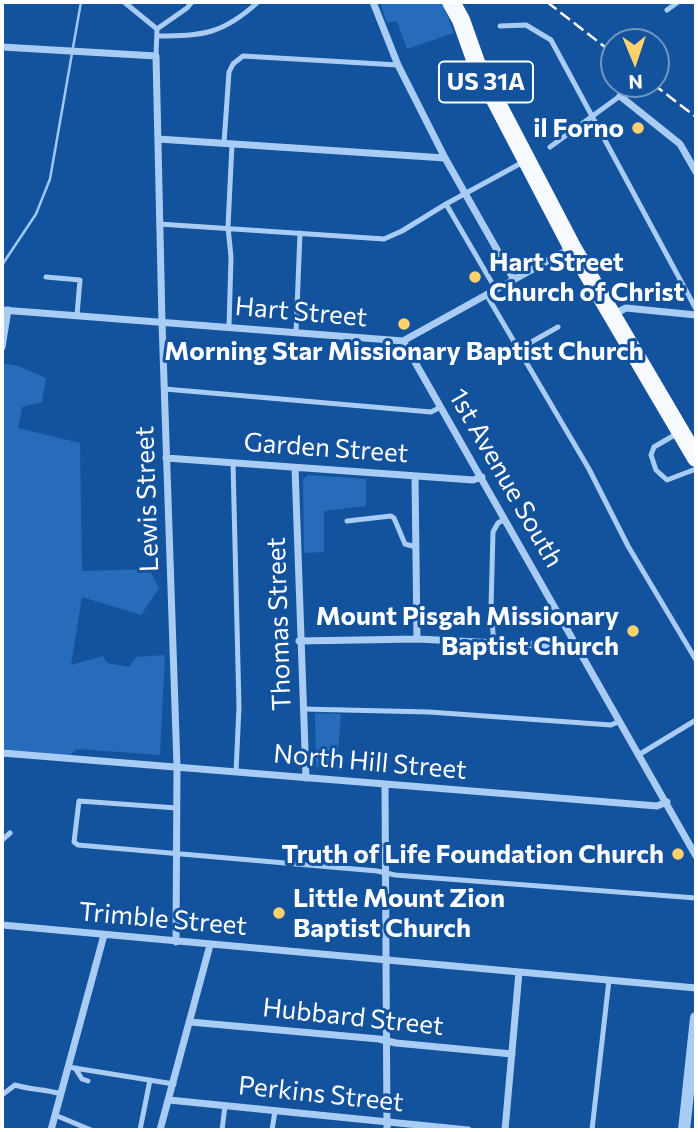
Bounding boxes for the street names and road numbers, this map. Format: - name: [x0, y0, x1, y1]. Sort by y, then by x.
- road number: US 31A: [439, 61, 533, 102]
- street label: Hart Street: [234, 291, 368, 333]
- street label: 1st Avenue South: [442, 383, 570, 573]
- street label: Lewis Street: [129, 425, 165, 573]
- street label: Garden Street: [243, 427, 409, 469]
- street label: Thomas Street: [260, 537, 298, 711]
- street label: North Hill Street: [272, 738, 468, 786]
- street label: Trimble Street: [78, 896, 248, 942]
- street label: Hubbard Street: [261, 992, 445, 1042]
- street label: Perkins Street: [237, 1070, 405, 1118]

